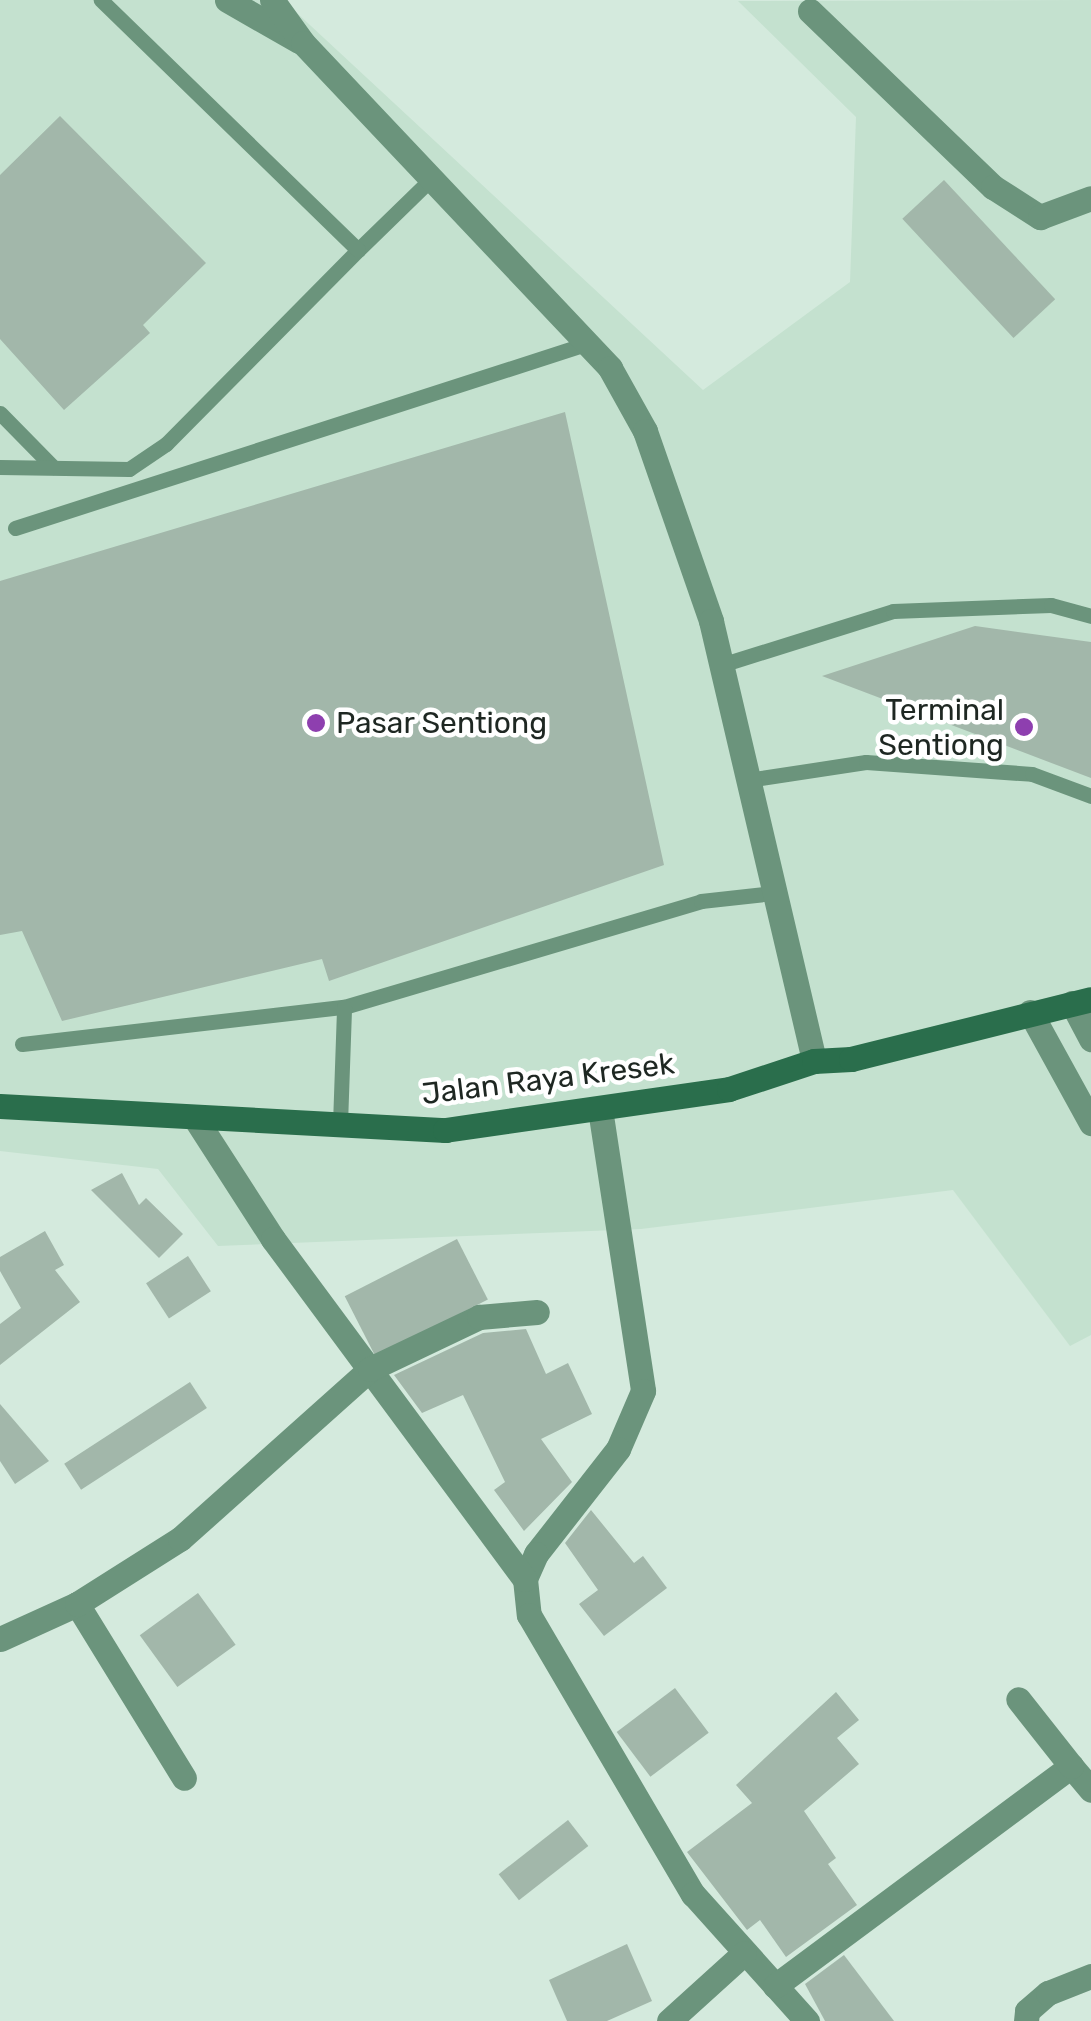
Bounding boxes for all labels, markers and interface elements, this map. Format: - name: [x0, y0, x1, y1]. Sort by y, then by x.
- place label: Terminal Sentiong: [878, 692, 1004, 762]
- place label: Pasar Sentiong: [336, 705, 548, 741]
- marker: Pasar Sentiong: [305, 712, 327, 734]
- marker: Terminal Sentiong: [1013, 716, 1035, 738]
- street label: Jalan Raya Kresek: [420, 1046, 676, 1112]

